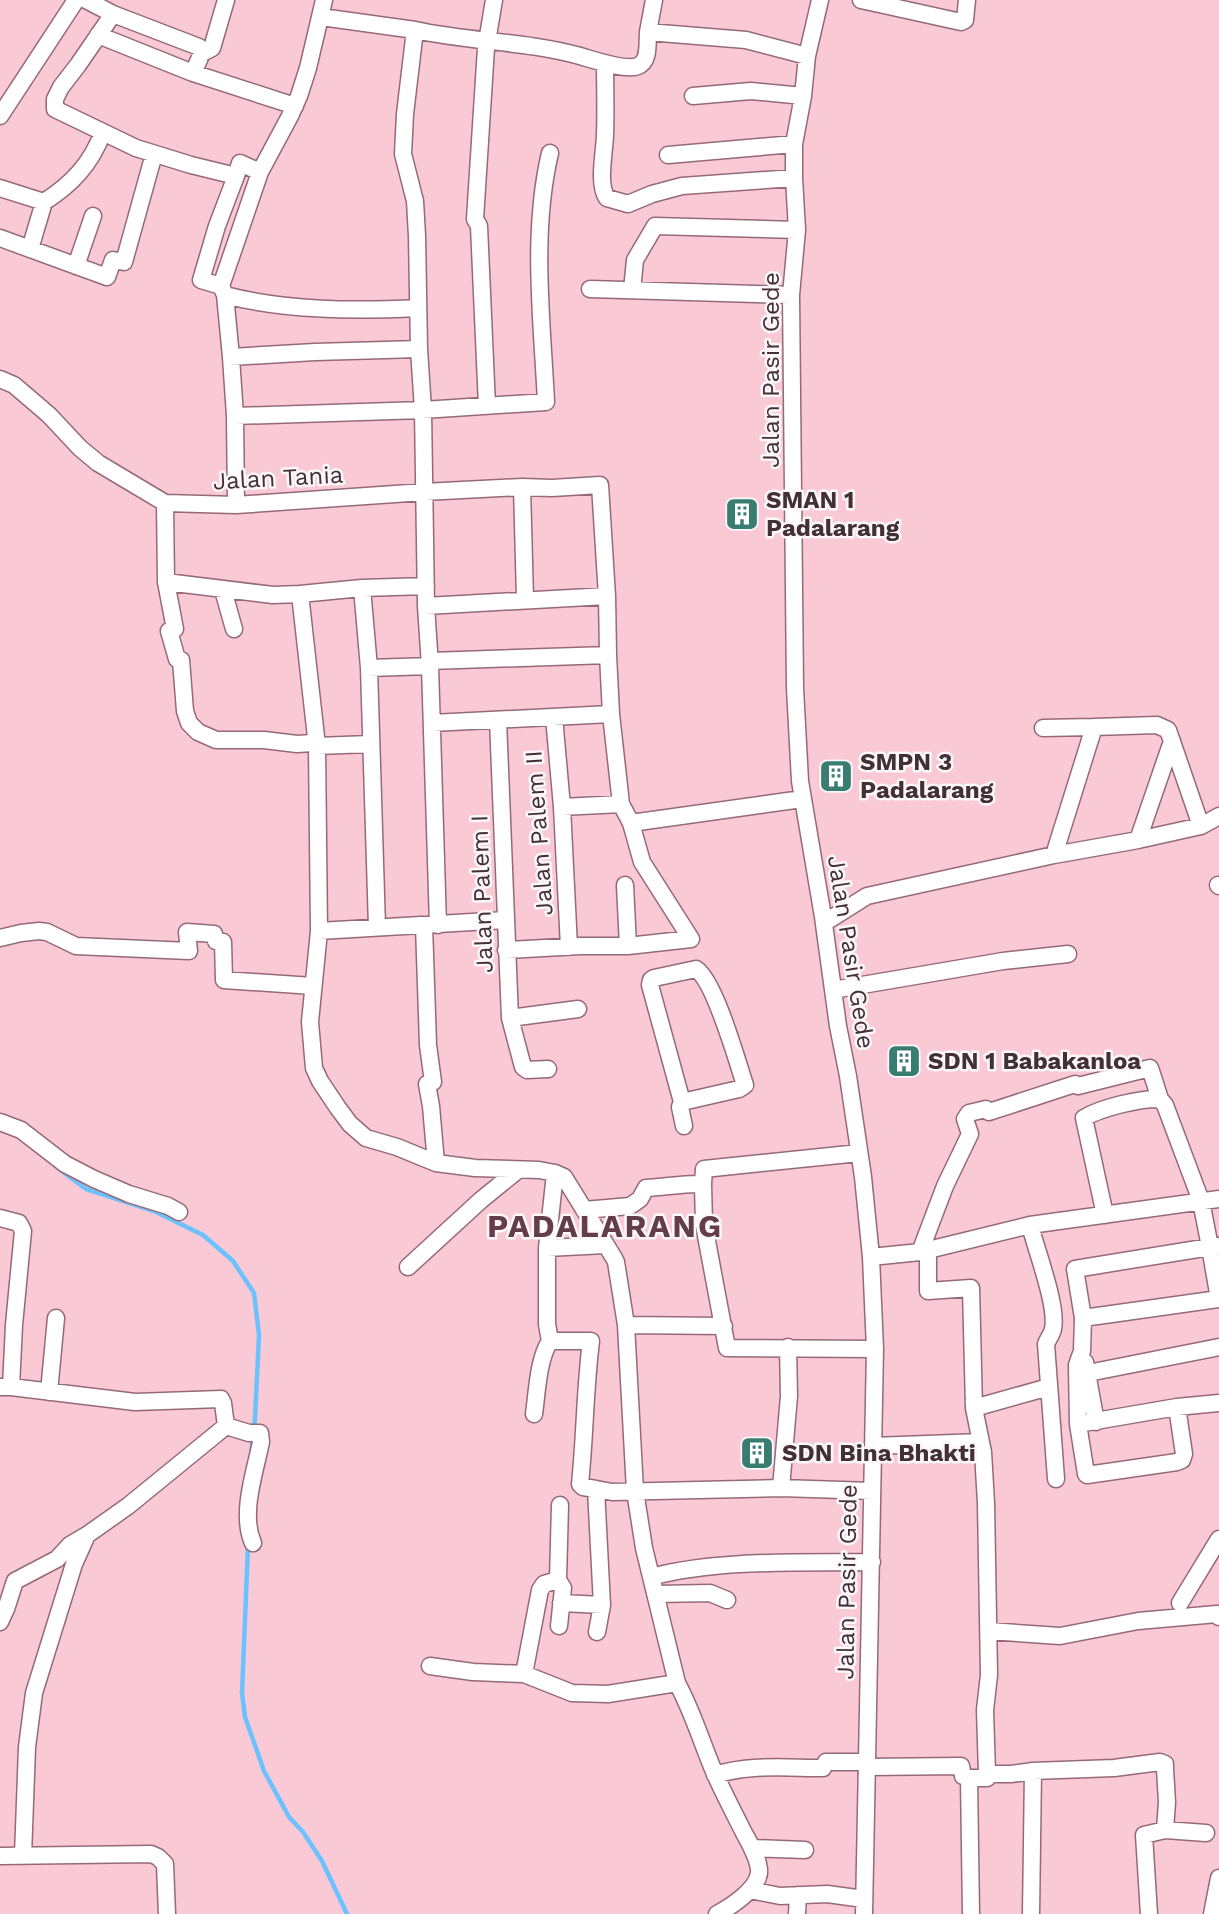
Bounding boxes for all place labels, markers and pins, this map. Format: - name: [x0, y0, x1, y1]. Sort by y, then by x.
- place label: SMAN 1 Padalarang: [766, 486, 900, 542]
- building icon: SMAN 1 Padalarang: [723, 495, 761, 533]
- place label: SMPN 3 Padalarang: [860, 748, 994, 804]
- building icon: SMPN 3 Padalarang: [817, 757, 855, 795]
- building icon: SDN 1 Babakanloa: [885, 1042, 923, 1080]
- place label: SDN 1 Babakanloa: [928, 1047, 1141, 1075]
- building icon: SDN Bina Bhakti: [738, 1434, 776, 1472]
- place label: SDN Bina Bhakti: [782, 1439, 976, 1467]

